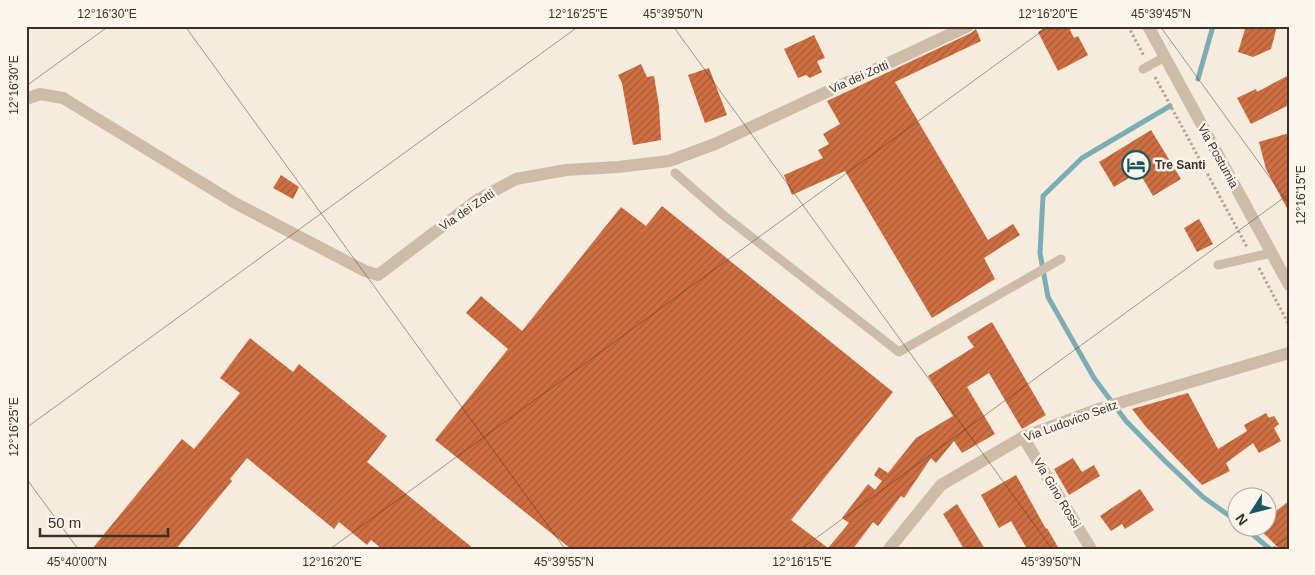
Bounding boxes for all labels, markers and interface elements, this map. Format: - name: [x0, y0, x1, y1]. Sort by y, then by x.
- text: 12°16'30"E: [77, 7, 137, 21]
- text: 12°16'25"E: [548, 7, 608, 21]
- text: 45°39'50"N: [643, 7, 703, 21]
- text: 12°16'20"E: [1018, 7, 1078, 21]
- text: 45°39'45"N: [1131, 7, 1191, 21]
- text: 12°16'30"E: [7, 55, 21, 115]
- street label: Via dei Zotti: [827, 58, 891, 96]
- street label: Via Postumia: [1195, 122, 1241, 191]
- hotel icon: Tre Santi: [1121, 150, 1151, 180]
- place label: Tre Santi: [1155, 158, 1206, 172]
- text: 12°16'15"E: [1294, 165, 1308, 225]
- street label: Via dei Zotti: [437, 187, 497, 233]
- text: 12°16'25"E: [7, 397, 21, 457]
- street label: Via Ludovico Seitz: [1022, 398, 1120, 444]
- street label: Via Gino Rossi: [1031, 455, 1083, 531]
- north arrow: [1228, 488, 1278, 538]
- scale bar: [40, 505, 168, 537]
- text: N: [1232, 511, 1251, 528]
- text: 50 m: [48, 514, 81, 531]
- text: 45°40'00"N: [47, 555, 107, 569]
- text: 12°16'20"E: [302, 555, 362, 569]
- text: 45°39'55"N: [534, 555, 594, 569]
- text: 12°16'15"E: [772, 555, 832, 569]
- text: 45°39'50"N: [1021, 555, 1081, 569]

